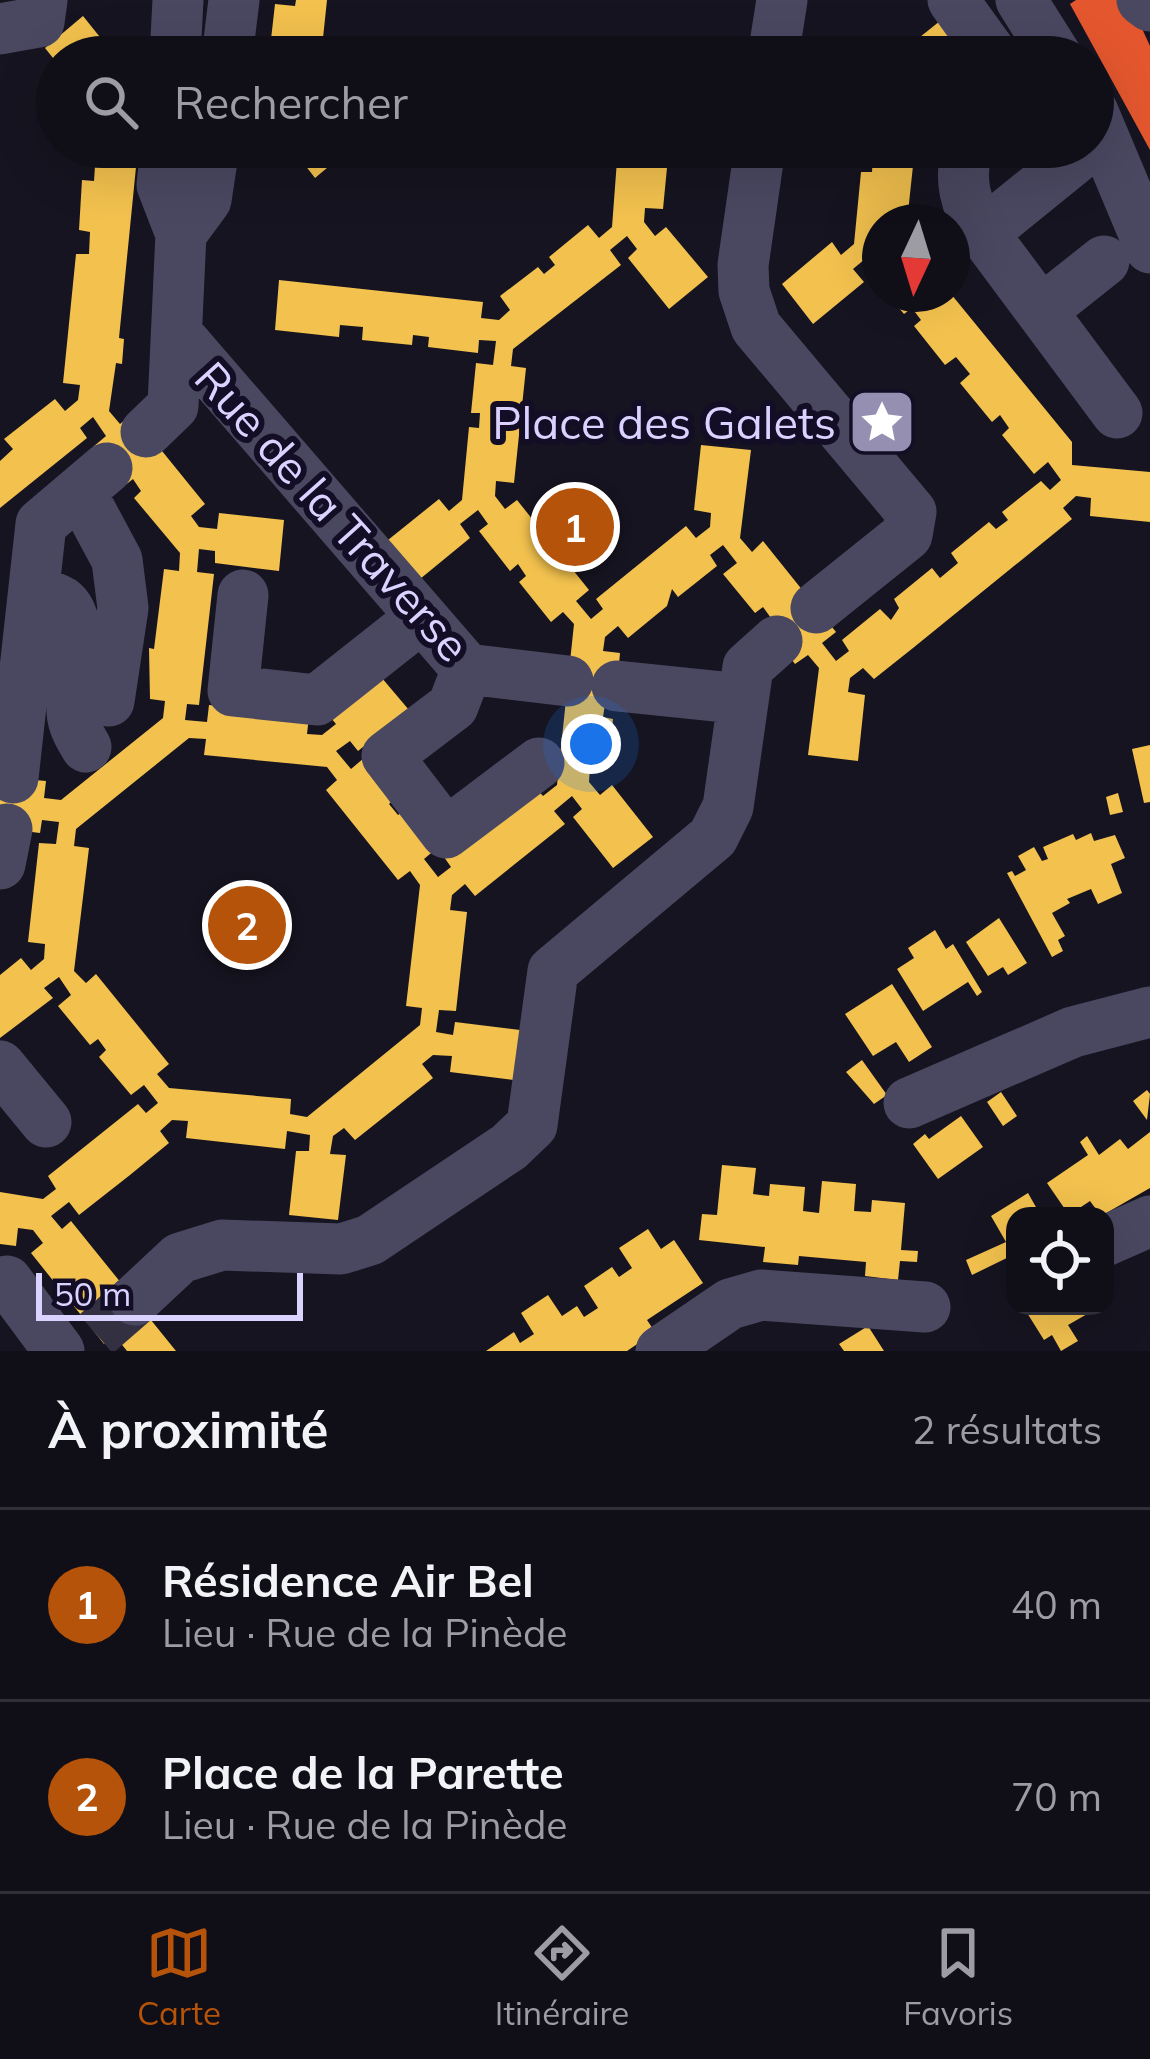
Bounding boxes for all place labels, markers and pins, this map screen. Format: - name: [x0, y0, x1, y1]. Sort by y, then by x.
- place icon: Place des Galets: [847, 387, 917, 457]
- place label: Place des Galets: [492, 394, 836, 450]
- pin: 1: [536, 482, 614, 572]
- pin: 2: [208, 880, 286, 970]

